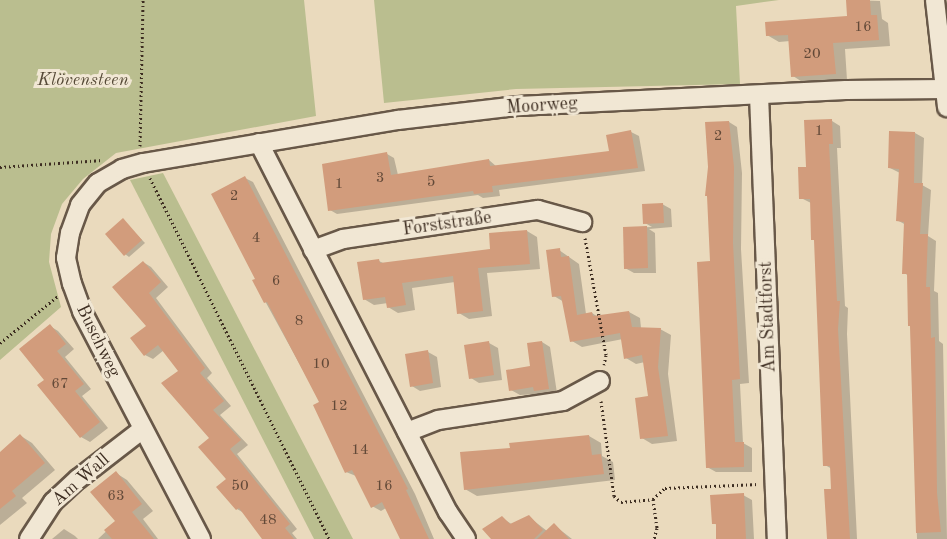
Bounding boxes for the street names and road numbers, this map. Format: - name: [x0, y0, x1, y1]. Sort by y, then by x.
- street label: Moorweg: [506, 93, 578, 119]
- street label: Forststraße: [401, 207, 493, 241]
- street label: Am Stadtforst: [755, 261, 781, 373]
- street label: Buschweg: [71, 301, 125, 381]
- street label: Am Wall: [48, 449, 114, 511]

